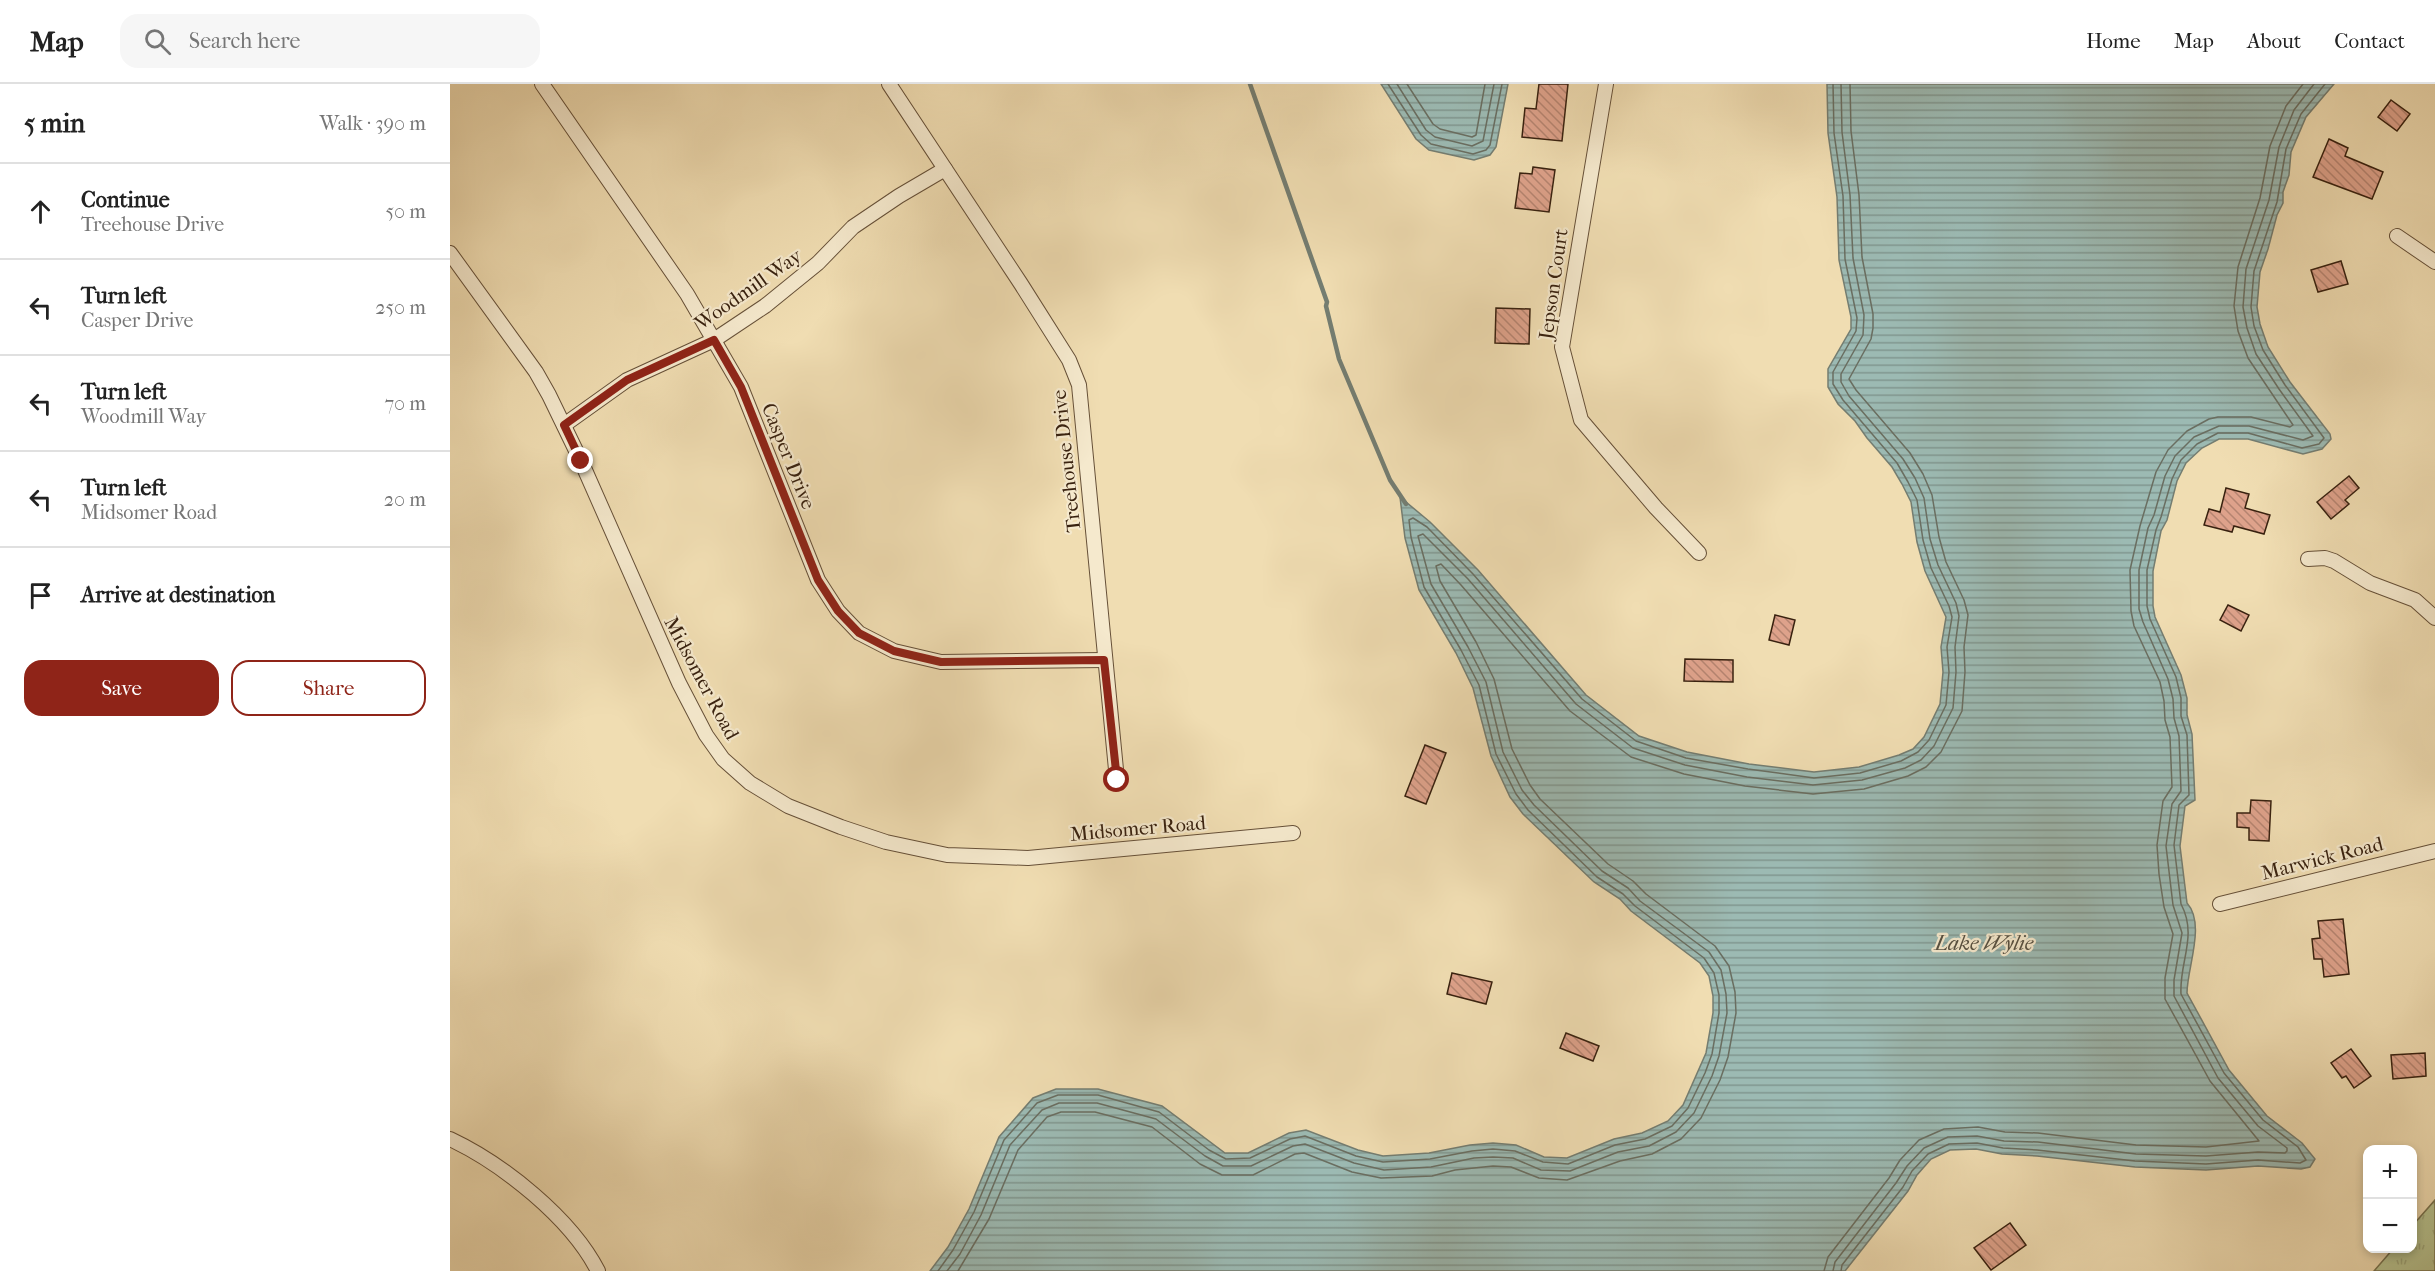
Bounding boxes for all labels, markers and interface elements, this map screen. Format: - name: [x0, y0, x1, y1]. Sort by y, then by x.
- search box: [120, 14, 540, 68]
- text: Map: [30, 25, 84, 58]
- icon: search: [141, 25, 174, 58]
- text: Search here: [189, 28, 300, 54]
- text: Home: [2086, 29, 2141, 53]
- text: Map: [2174, 29, 2214, 53]
- text: About: [2247, 29, 2301, 53]
- text: Contact: [2334, 29, 2405, 53]
- text: 5 min: [24, 108, 85, 139]
- text: Walk · 390 m: [319, 112, 426, 135]
- text: Continue: [81, 187, 170, 213]
- icon: ahead: [24, 195, 57, 228]
- text: 50 m: [385, 200, 426, 223]
- text: Treehouse Drive: [81, 213, 224, 236]
- street label: Jepson Court: [1534, 227, 1573, 343]
- street label: Woodmill Way: [690, 243, 807, 335]
- text: Turn left: [81, 283, 167, 309]
- icon: left: [24, 291, 57, 324]
- text: 250 m: [375, 296, 426, 319]
- text: Casper Drive: [81, 309, 194, 332]
- text: Turn left: [81, 379, 167, 405]
- icon: left: [24, 387, 57, 420]
- street label: Treehouse Drive: [1048, 389, 1085, 533]
- text: 70 m: [384, 392, 426, 415]
- street label: Casper Drive: [757, 400, 820, 513]
- text: Woodmill Way: [81, 405, 206, 428]
- route end: [567, 447, 593, 473]
- text: Turn left: [81, 475, 167, 501]
- icon: left: [24, 483, 57, 516]
- text: 20 m: [384, 488, 426, 511]
- text: Midsomer Road: [81, 501, 217, 524]
- icon: arrive: [24, 579, 57, 612]
- text: Arrive at destination: [81, 582, 275, 608]
- street label: Midsomer Road: [659, 613, 744, 745]
- button: Save: [24, 660, 219, 716]
- button: Share: [231, 660, 426, 716]
- route start: [1103, 766, 1129, 792]
- street label: Midsomer Road: [1069, 811, 1208, 846]
- street label: Marwick Road: [2259, 832, 2386, 885]
- water label: Lake Wylie: [1933, 931, 2034, 955]
- map controls: [2363, 1145, 2417, 1253]
- button: +: [2363, 1145, 2417, 1199]
- button: −: [2363, 1199, 2417, 1253]

